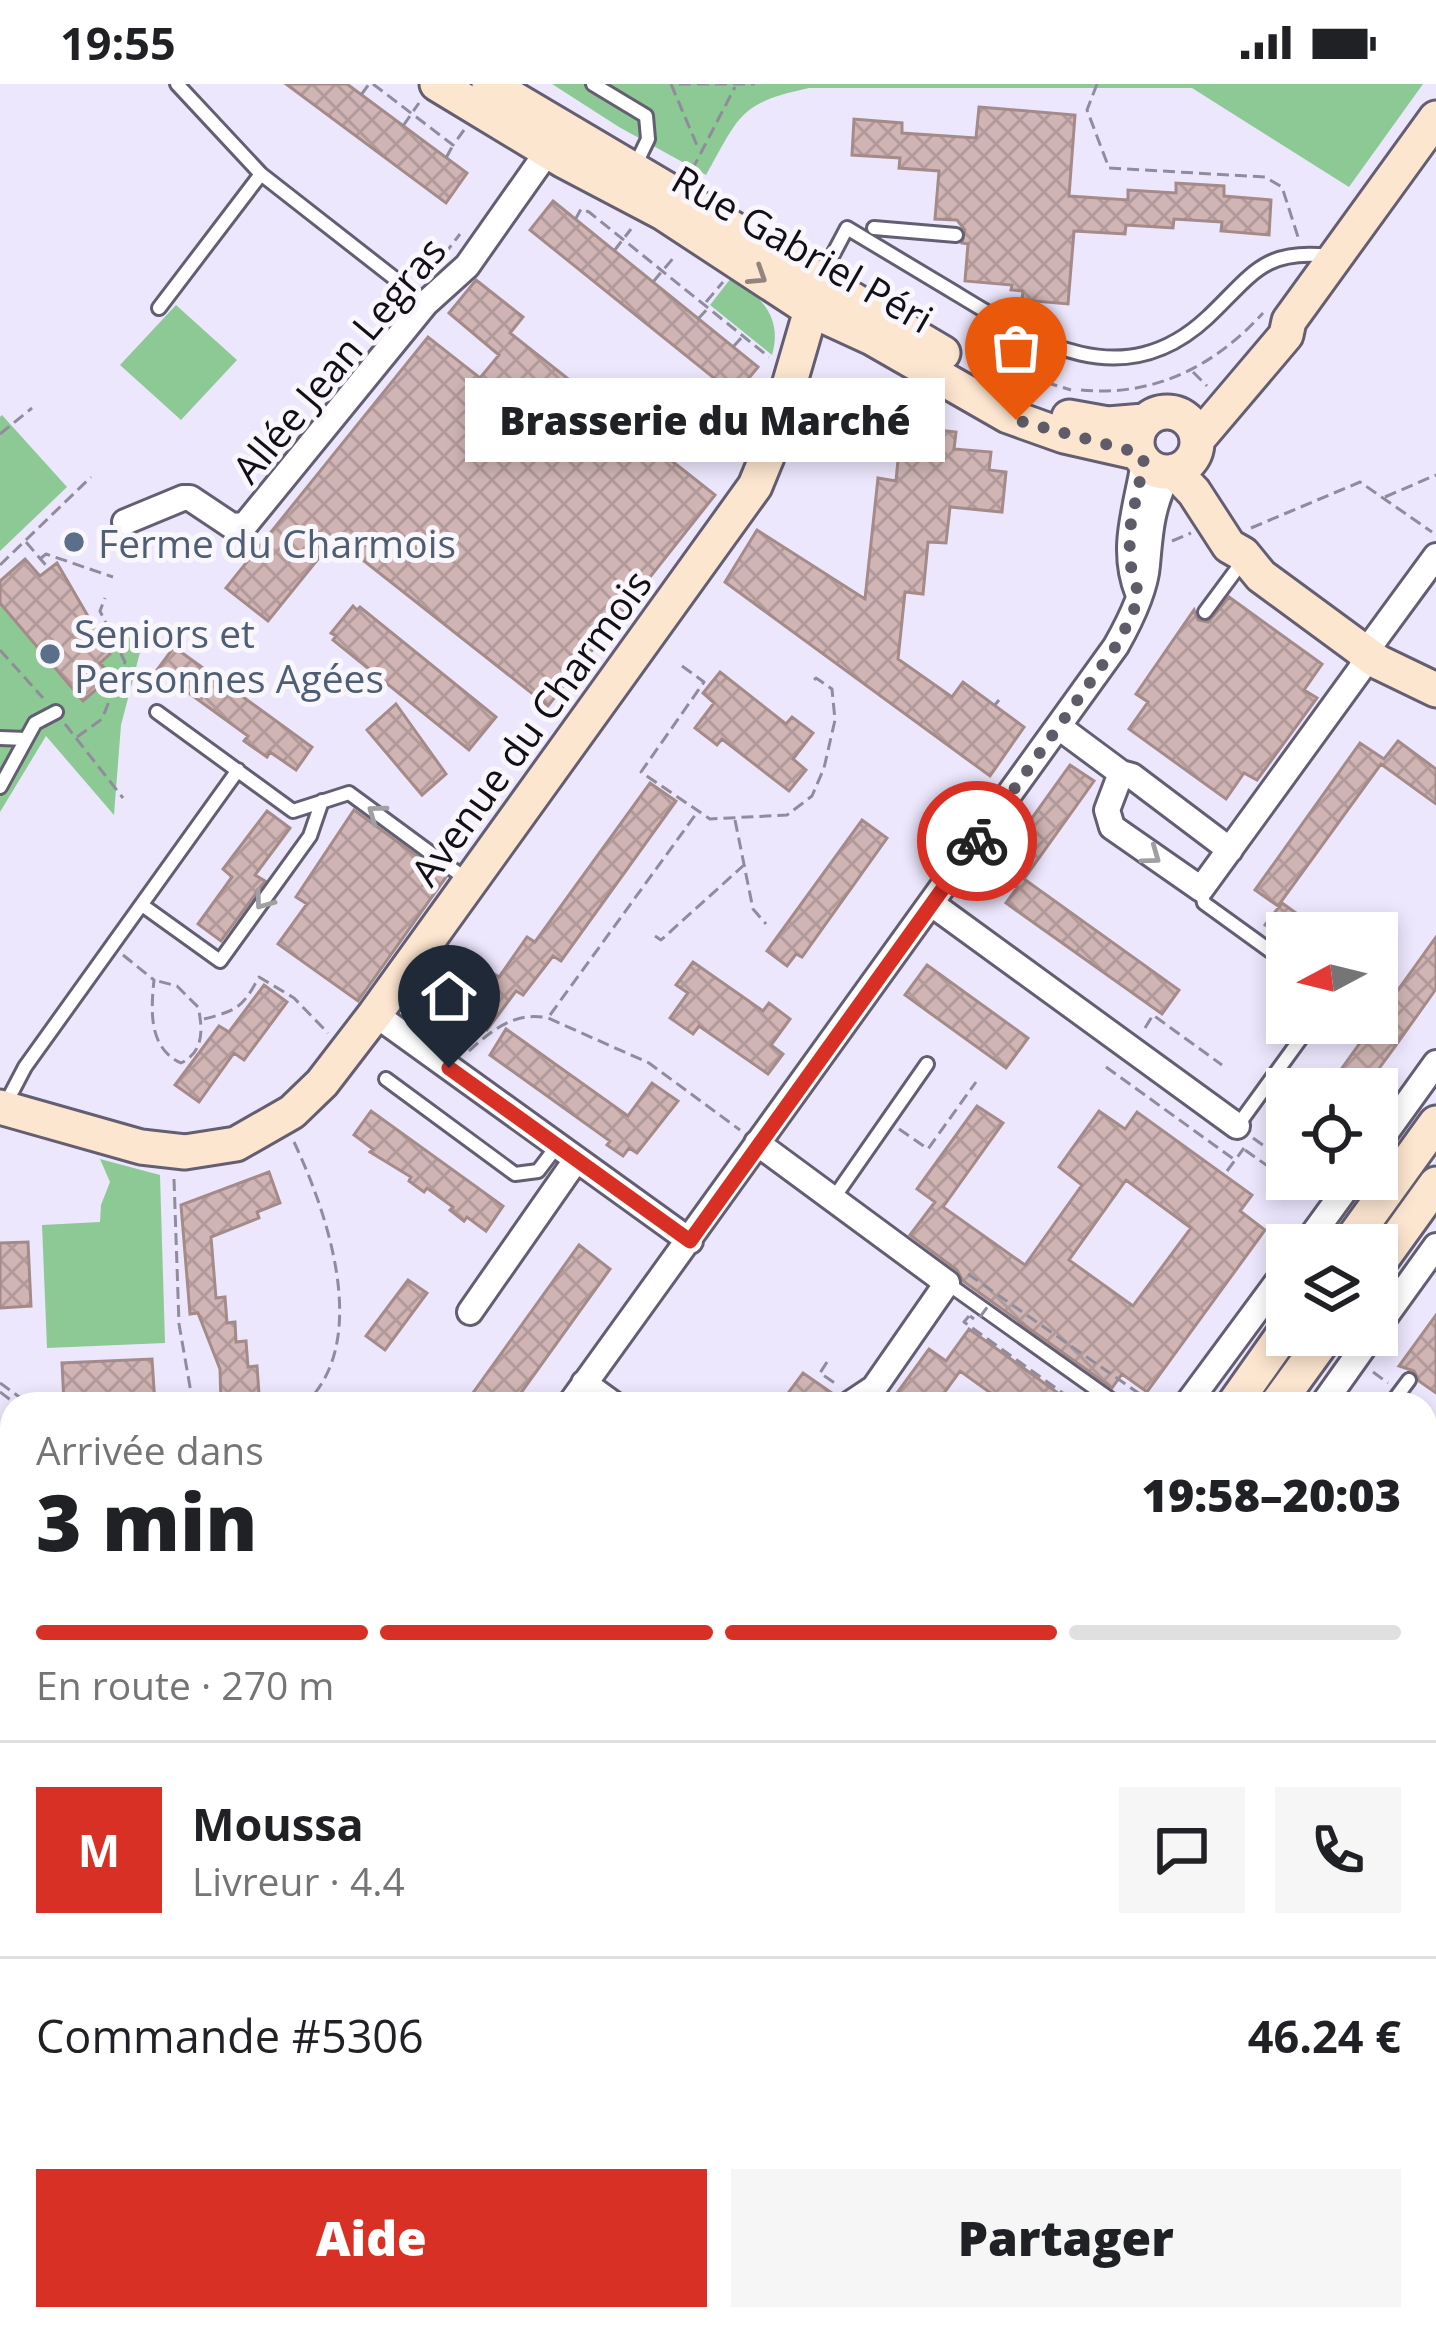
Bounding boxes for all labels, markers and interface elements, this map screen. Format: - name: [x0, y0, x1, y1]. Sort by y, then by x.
- text: 19:55: [60, 12, 176, 73]
- street label: Rue Gabriel Péri: [663, 152, 943, 344]
- street label: Allée Jean Legras: [219, 225, 457, 493]
- one-way arrow: [744, 262, 766, 284]
- pin: [965, 297, 1067, 420]
- icon: bag: [983, 315, 1049, 381]
- callout: Brasserie du Marché: [464, 378, 944, 462]
- text: Brasserie du Marché: [499, 393, 911, 446]
- place label: Ferme du Charmois: [98, 516, 456, 569]
- marker: Ferme du Charmois: [61, 529, 87, 555]
- street label: Avenue du Charmois: [397, 559, 663, 895]
- place label: Seniors et Personnes Agées: [74, 606, 384, 704]
- marker: Seniors et Personnes Agées: [37, 641, 63, 667]
- courier: [917, 781, 1037, 901]
- one-way arrow: [368, 805, 389, 827]
- icon: bike: [944, 808, 1010, 874]
- one-way arrow: [1139, 842, 1161, 864]
- one-way arrow: [255, 888, 277, 910]
- north arrow: [1266, 912, 1398, 1044]
- map controls: [1266, 912, 1398, 1356]
- pin: [398, 945, 500, 1068]
- icon: home: [416, 963, 482, 1029]
- button: locate: [1266, 1068, 1398, 1200]
- button: layers: [1266, 1224, 1398, 1356]
- text: Arrivée dans: [36, 1423, 264, 1476]
- text: 19:58–20:03: [1142, 1464, 1401, 1525]
- text: 3 min: [36, 1468, 258, 1574]
- text: En route · 270 m: [36, 1658, 334, 1711]
- button: chat: [1119, 1787, 1245, 1913]
- button: phone: [1275, 1787, 1401, 1913]
- text: Moussa: [192, 1793, 364, 1854]
- text: M: [78, 1819, 120, 1880]
- text: Livreur · 4.4: [192, 1854, 405, 1907]
- text: Commande #5306: [36, 2005, 424, 2066]
- text: 46.24 €: [1248, 2005, 1401, 2066]
- button: Aide: [36, 2169, 707, 2307]
- button: Partager: [731, 2169, 1401, 2307]

